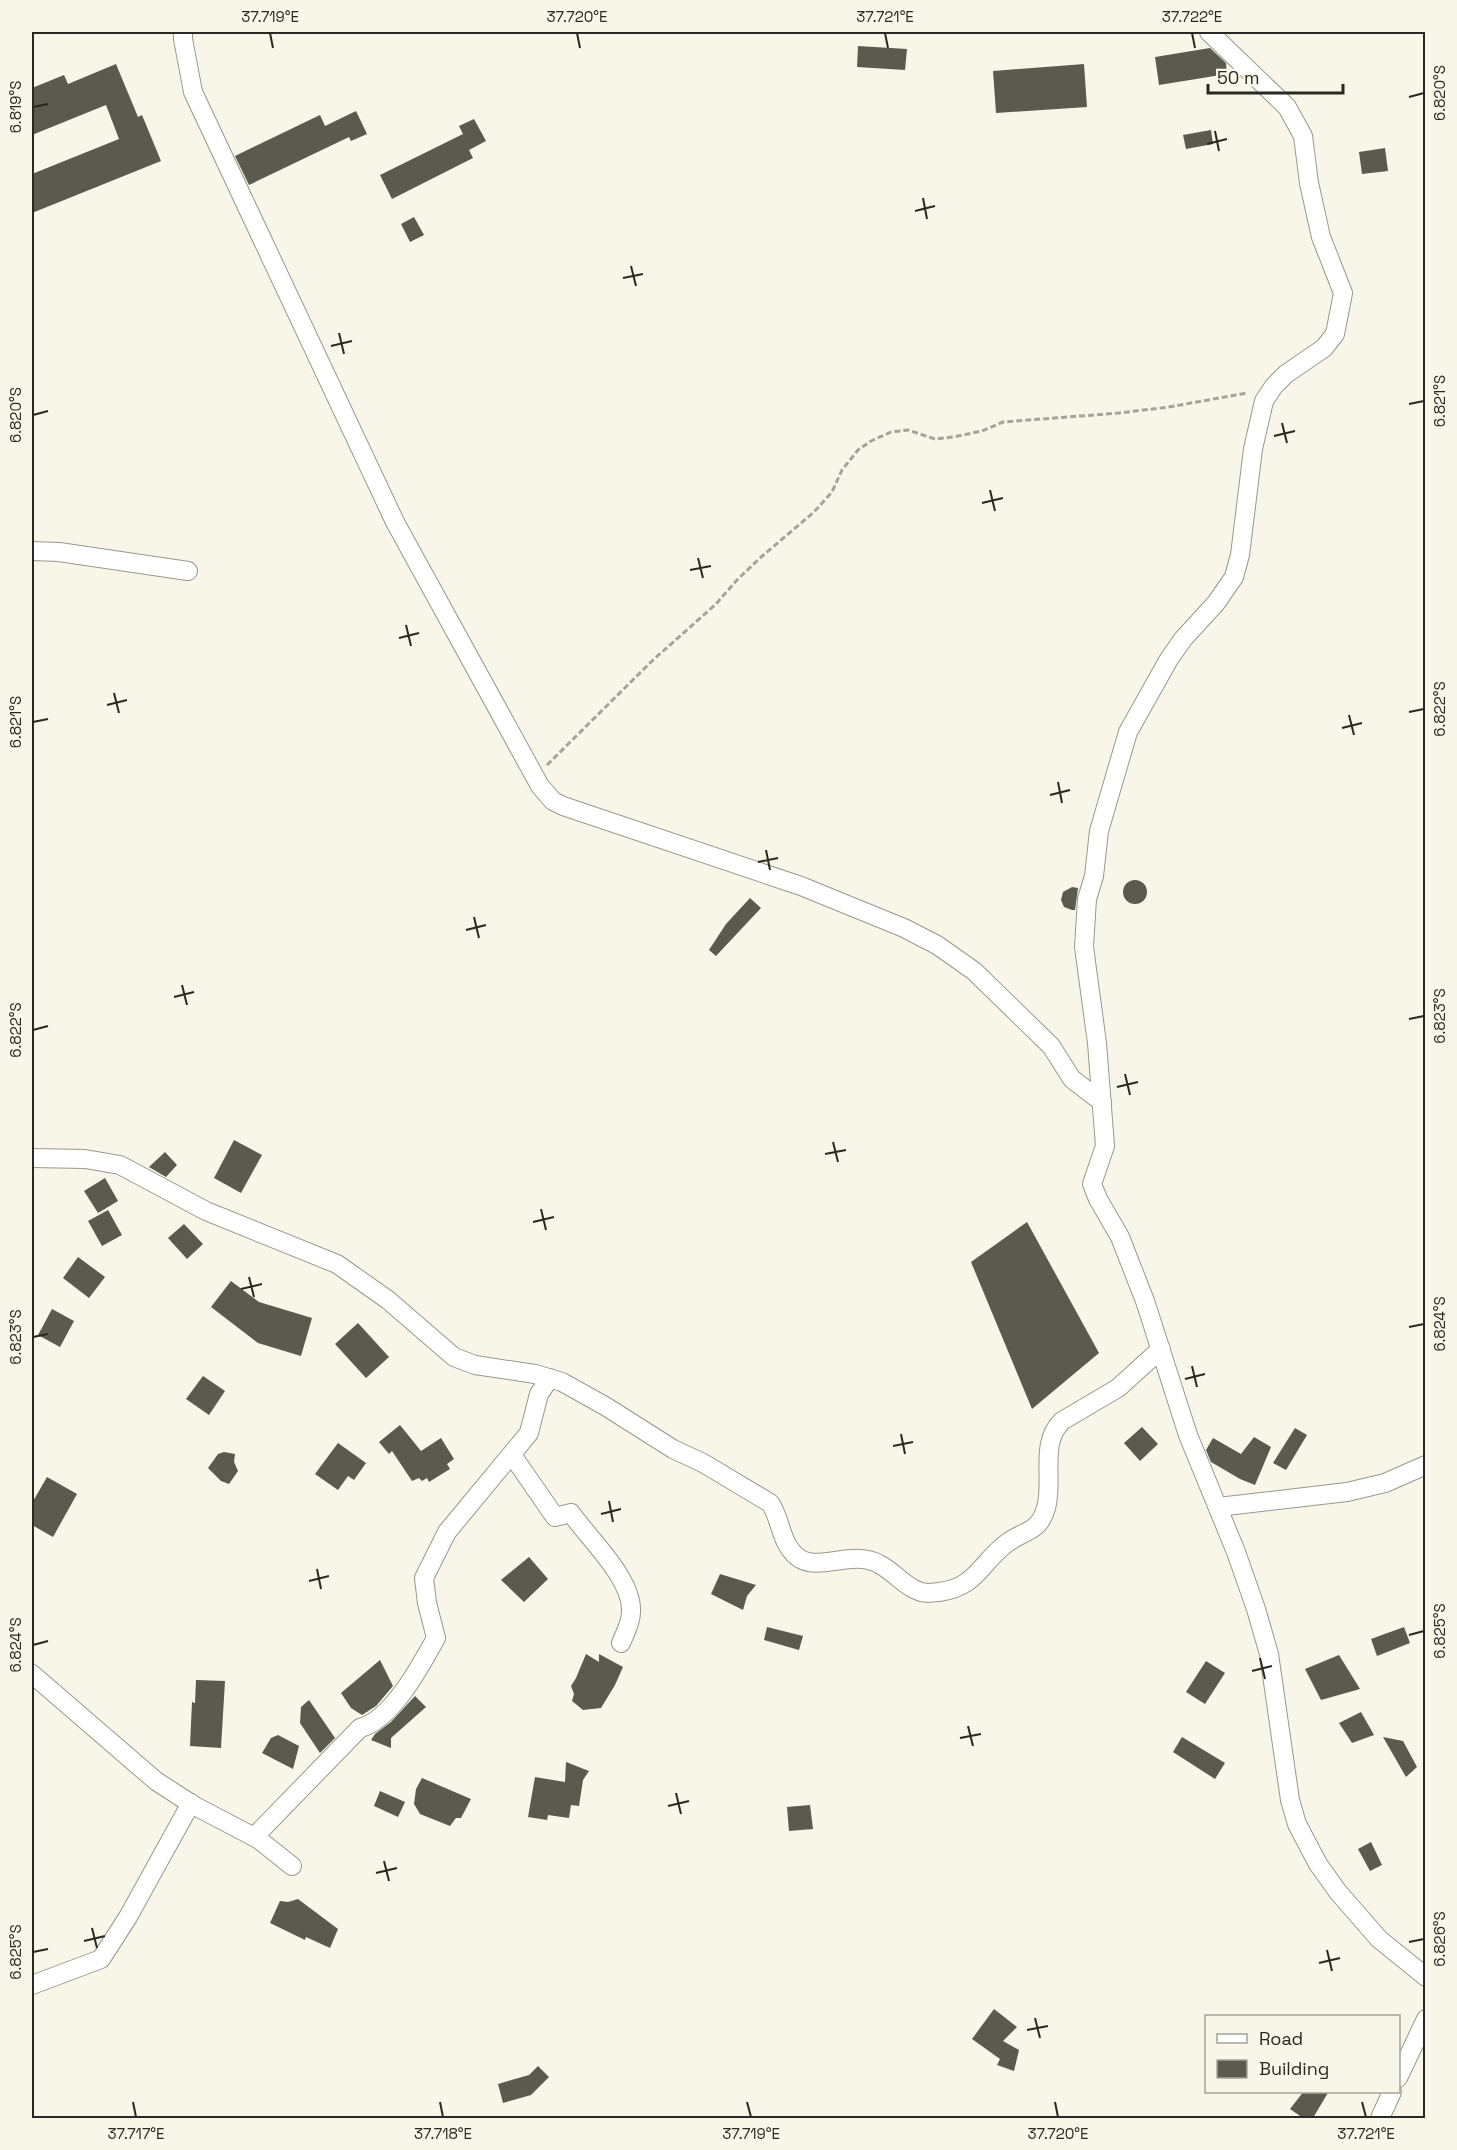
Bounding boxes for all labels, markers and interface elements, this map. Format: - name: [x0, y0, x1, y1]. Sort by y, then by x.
- text: 37.719°E: [241, 7, 299, 26]
- text: 37.720°E: [547, 7, 607, 26]
- text: 37.721°E: [856, 7, 914, 26]
- text: 37.722°E: [1162, 7, 1222, 26]
- scale bar: [1208, 57, 1343, 95]
- text: 6.820°S: [1430, 65, 1449, 121]
- text: 50 m: [1217, 66, 1259, 89]
- text: 6.819°S: [6, 81, 25, 133]
- text: 6.821°S: [1430, 375, 1449, 427]
- text: 6.820°S: [6, 387, 25, 443]
- text: 6.822°S: [1430, 681, 1449, 737]
- text: 6.821°S: [6, 696, 25, 748]
- text: 6.823°S: [1430, 988, 1449, 1044]
- text: 6.822°S: [6, 1002, 25, 1058]
- text: 6.824°S: [1430, 1296, 1449, 1352]
- text: 6.823°S: [6, 1309, 25, 1365]
- text: 6.825°S: [1430, 1603, 1449, 1659]
- text: 6.824°S: [6, 1617, 25, 1673]
- text: 6.826°S: [1430, 1911, 1449, 1967]
- text: 6.825°S: [6, 1924, 25, 1980]
- legend: [1205, 2015, 1400, 2093]
- text: Road: [1259, 2027, 1303, 2050]
- text: Building: [1259, 2057, 1329, 2080]
- text: 37.717°E: [108, 2124, 165, 2143]
- text: 37.718°E: [414, 2124, 472, 2143]
- text: 37.719°E: [722, 2124, 780, 2143]
- text: 37.720°E: [1028, 2124, 1088, 2143]
- text: 37.721°E: [1337, 2124, 1395, 2143]

